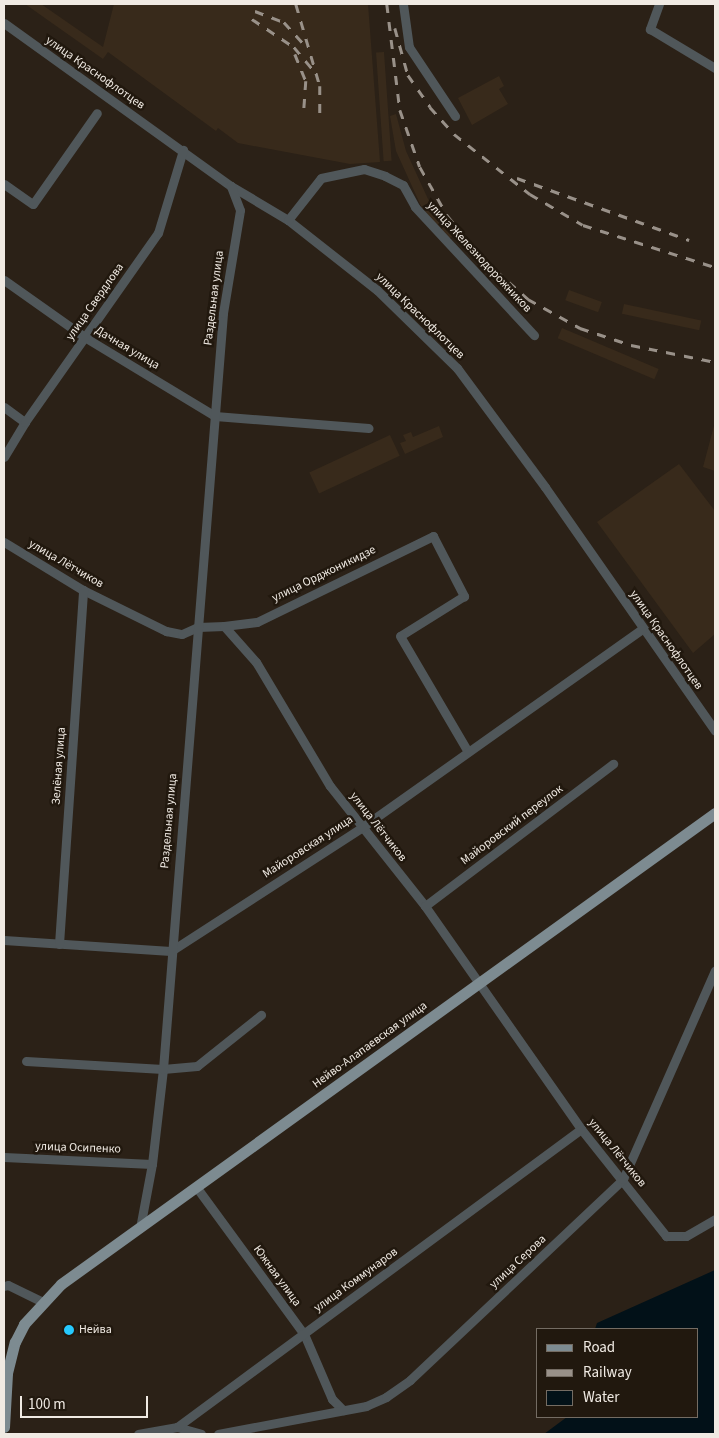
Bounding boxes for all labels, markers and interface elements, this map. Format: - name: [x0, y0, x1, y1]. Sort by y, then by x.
- street label: улица Краснофлотцев: [43, 33, 147, 113]
- street label: улица Железнодорожников: [424, 198, 534, 316]
- street label: Раздельная улица: [201, 250, 227, 346]
- street label: улица Свердлова: [63, 261, 127, 343]
- street label: улица Краснофлотцев: [373, 270, 467, 362]
- street label: Дачная улица: [92, 323, 162, 373]
- street label: улица Лётчиков: [26, 537, 106, 591]
- street label: улица Орджоникидзе: [270, 543, 378, 605]
- street label: улица Краснофлотцев: [626, 588, 706, 692]
- street label: Зелёная улица: [49, 727, 69, 805]
- street label: Раздельная улица: [158, 773, 180, 869]
- street label: Майоровский переулок: [458, 782, 566, 868]
- street label: улица Лётчиков: [346, 789, 410, 865]
- street label: Майоровская улица: [260, 812, 356, 882]
- street label: Нейво-Алапаевская улица: [310, 999, 430, 1091]
- street label: улица Лётчиков: [585, 1116, 649, 1190]
- street label: улица Осипенко: [35, 1139, 121, 1157]
- street label: улица Серова: [487, 1232, 549, 1292]
- street label: Южная улица: [250, 1243, 304, 1309]
- street label: улица Коммунаров: [311, 1245, 401, 1315]
- place label: Нейва: [79, 1323, 112, 1337]
- marker: Нейва: [63, 1324, 75, 1336]
- legend: [536, 1328, 699, 1418]
- text: Road: [583, 1337, 615, 1358]
- text: Railway: [583, 1362, 632, 1383]
- scale bar: [22, 1386, 150, 1418]
- text: Water: [583, 1387, 619, 1408]
- text: 100 m: [28, 1394, 66, 1415]

